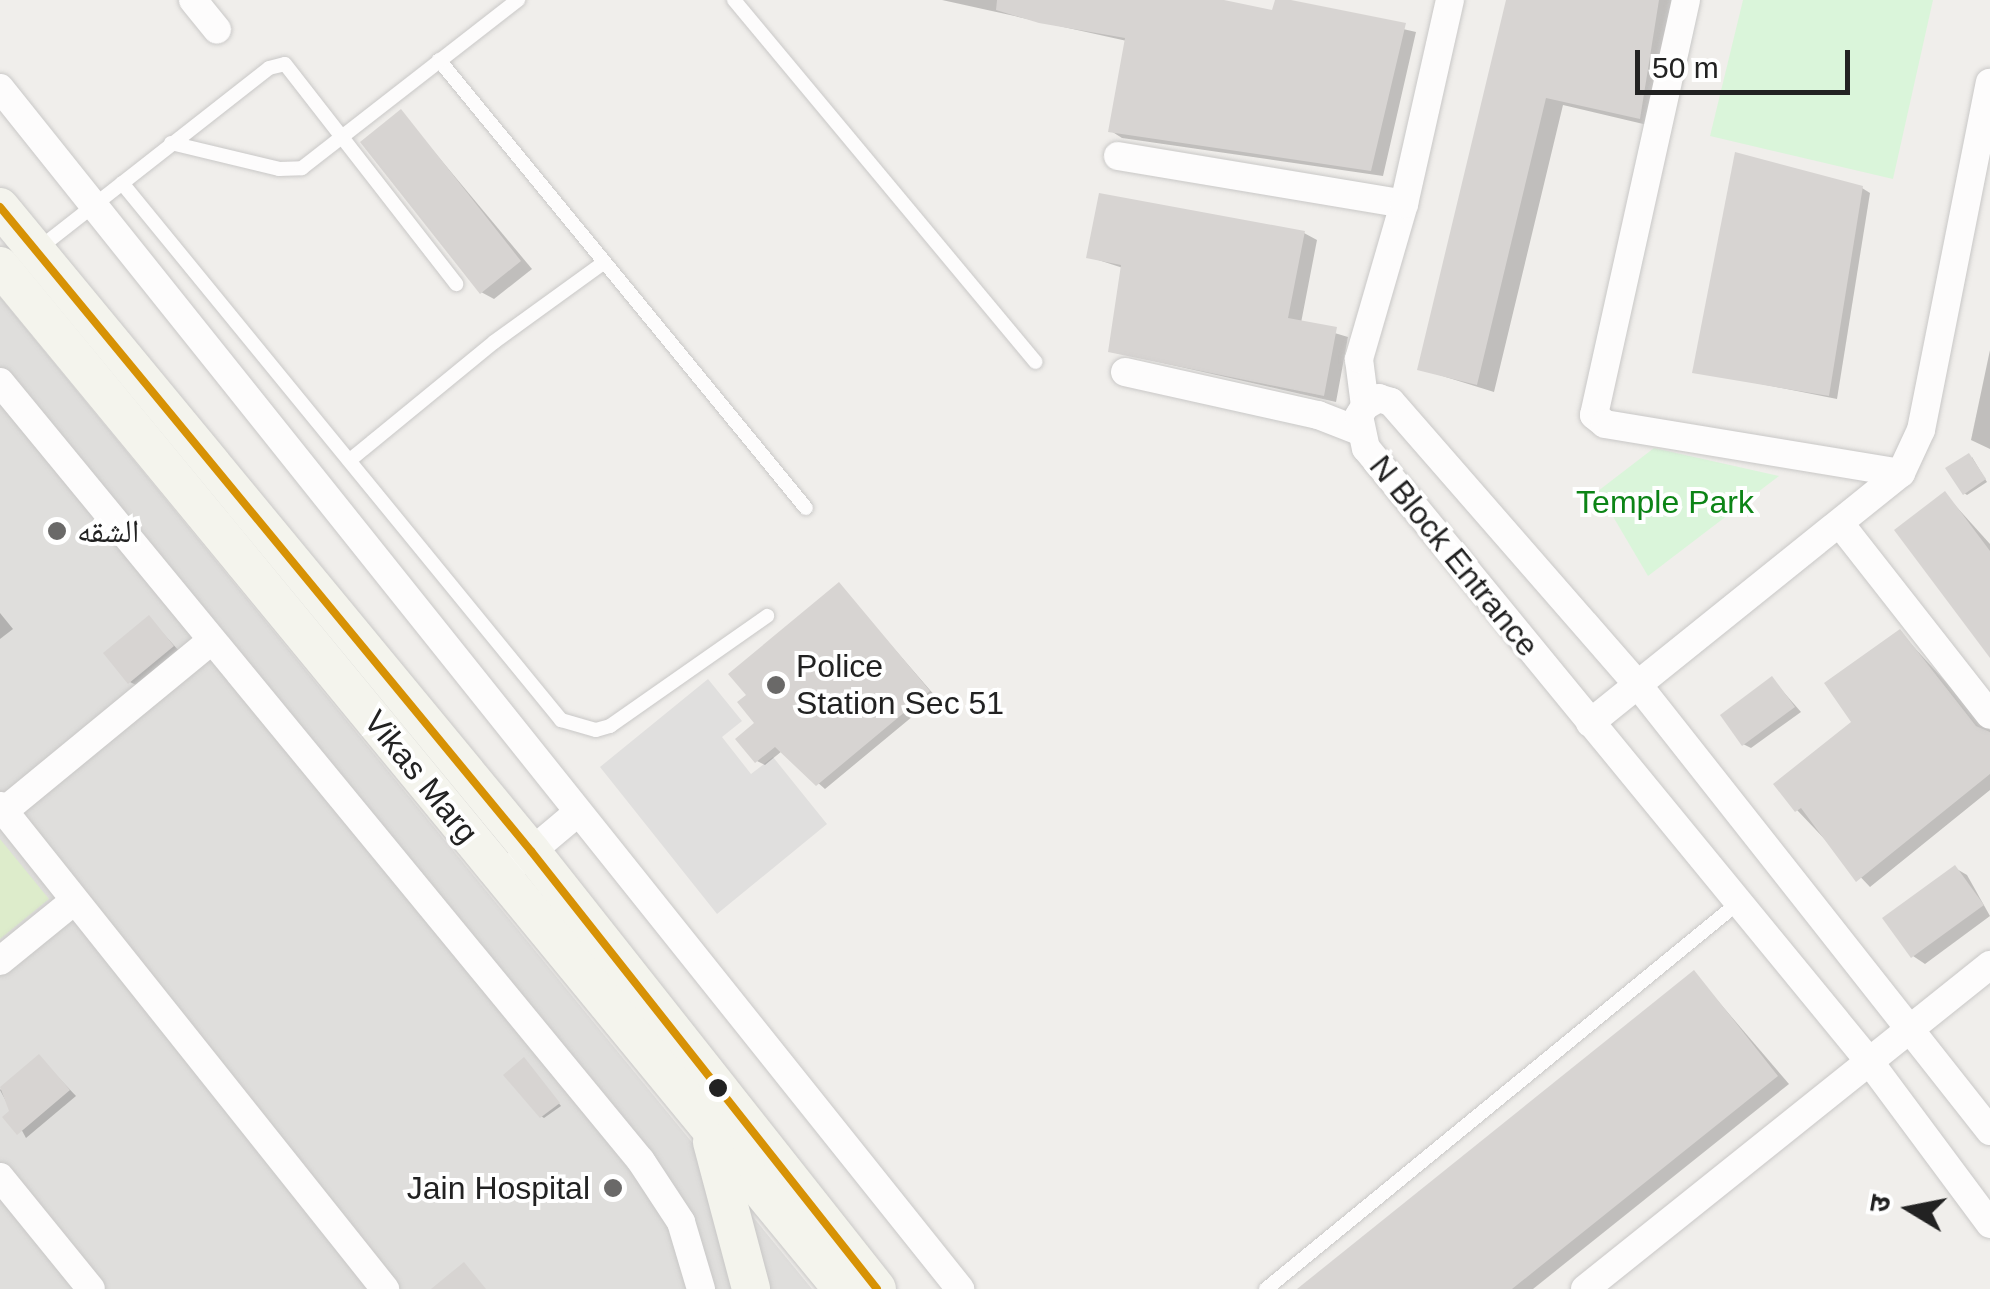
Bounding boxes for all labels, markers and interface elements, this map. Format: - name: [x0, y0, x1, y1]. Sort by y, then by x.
- scale bar: [1640, 30, 1855, 92]
- text: 50 m: [1652, 51, 1719, 84]
- street label: N Block Entrance: [1361, 448, 1547, 664]
- park label: Temple Park: [1576, 483, 1754, 521]
- place label: الشقه: [77, 512, 139, 550]
- marker: الشقه: [46, 520, 68, 542]
- place label: Police Station Sec 51: [796, 648, 1004, 723]
- marker: Police Station Sec 51: [765, 674, 787, 696]
- street label: Vikas Marg: [356, 703, 486, 851]
- unlabelled marker: [708, 1078, 728, 1098]
- north arrow: [1860, 1159, 1960, 1259]
- place label: Jain Hospital: [407, 1169, 590, 1207]
- marker: Jain Hospital: [600, 1175, 626, 1201]
- text: उ: [1863, 1193, 1897, 1214]

